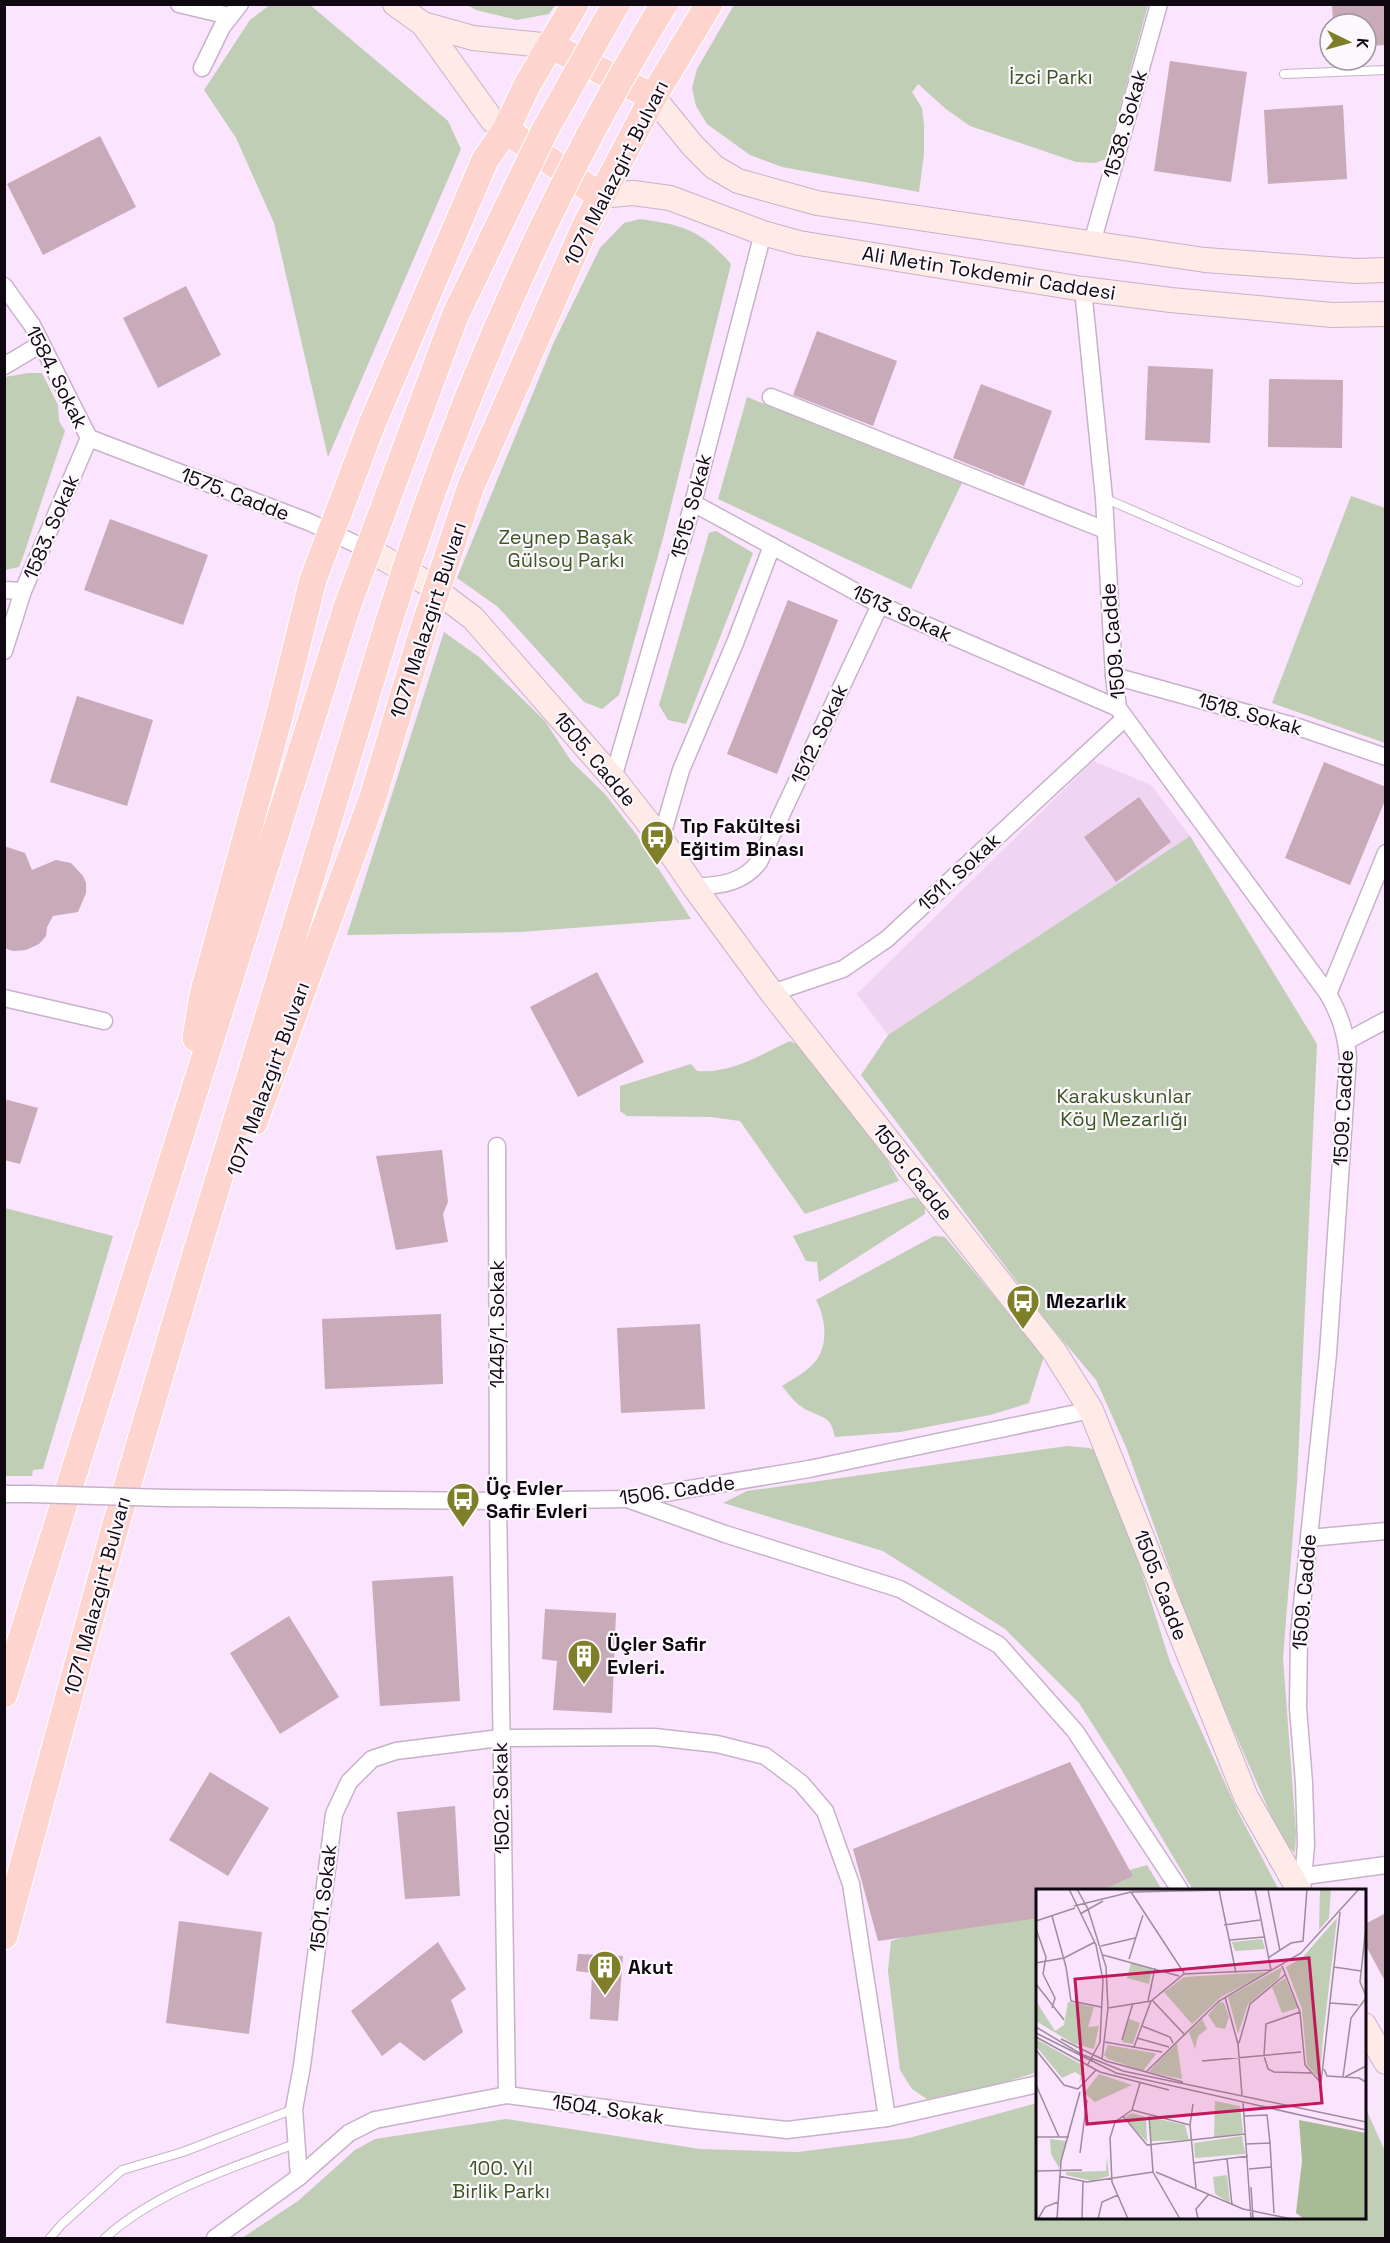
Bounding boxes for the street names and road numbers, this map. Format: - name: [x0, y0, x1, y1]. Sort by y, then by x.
- street label: 1538. Sokak: [1097, 66, 1153, 181]
- street label: 1071 Malazgirt Bulvarı: [558, 76, 674, 270]
- street label: Ali Metin Tokdemir Caddesi: [860, 240, 1118, 306]
- street label: 1584. Sokak: [20, 321, 94, 433]
- street label: 1515. Sokak: [665, 451, 718, 561]
- street label: 1575. Cadde: [177, 461, 293, 527]
- street label: 1583. Sokak: [17, 470, 85, 584]
- street label: 1071 Malazgirt Bulvarı: [384, 518, 472, 722]
- street label: 1513. Sokak: [848, 579, 956, 648]
- street label: 1509. Cadde: [1095, 582, 1131, 700]
- street label: 1512. Sokak: [785, 680, 854, 788]
- street label: 1518. Sokak: [1195, 687, 1306, 741]
- street label: 1505. Cadde: [548, 706, 642, 812]
- street label: 1511. Sokak: [912, 827, 1006, 917]
- street label: 1071 Malazgirt Bulvarı: [221, 978, 315, 1180]
- street label: 1509. Cadde: [1327, 1049, 1359, 1167]
- street label: 1505. Cadde: [867, 1118, 959, 1226]
- street label: 1445/1. Sokak: [484, 1260, 510, 1388]
- street label: 1506. Cadde: [617, 1469, 737, 1511]
- street label: 1071 Malazgirt Bulvarı: [58, 1494, 136, 1698]
- street label: 1505. Cadde: [1128, 1526, 1194, 1644]
- street label: 1509. Cadde: [1286, 1533, 1322, 1651]
- street label: 1502. Sokak: [487, 1741, 515, 1854]
- street label: 1501. Sokak: [303, 1842, 343, 1953]
- street label: 1504. Sokak: [550, 2088, 666, 2130]

